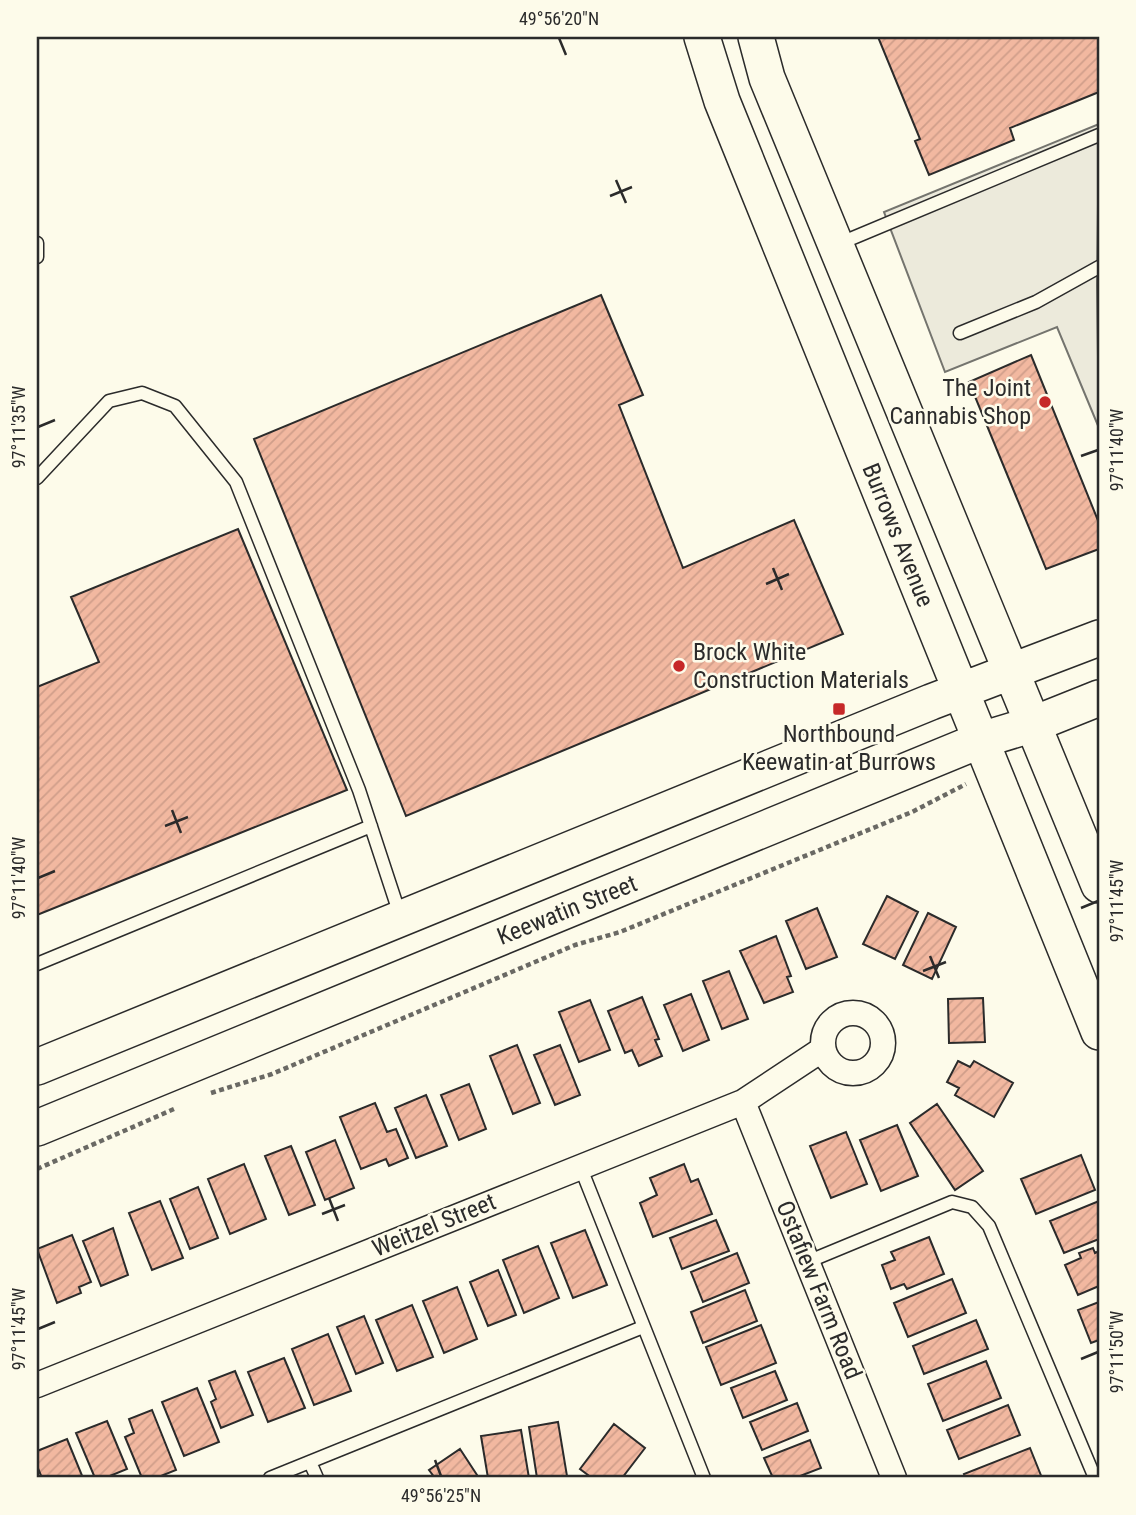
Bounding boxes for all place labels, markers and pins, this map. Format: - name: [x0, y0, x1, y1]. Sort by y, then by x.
- place label: The Joint Cannabis Shop: [889, 374, 1031, 430]
- marker: The Joint Cannabis Shop: [1037, 394, 1053, 410]
- place label: Brock White Construction Materials: [693, 638, 909, 694]
- marker: Brock White Construction Materials: [671, 658, 687, 674]
- marker: Northbound Keewatin at Burrows: [831, 701, 847, 717]
- place label: Northbound Keewatin at Burrows: [742, 720, 936, 776]

